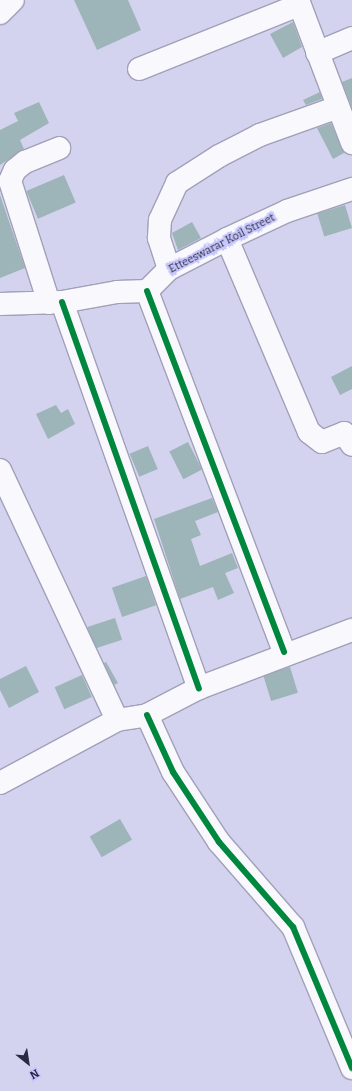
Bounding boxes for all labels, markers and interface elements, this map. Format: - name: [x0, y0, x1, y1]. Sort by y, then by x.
- street label: Etteeswarar Koil Street: [167, 212, 277, 276]
- north arrow: [8, 1043, 48, 1083]
- text: N: [27, 1066, 41, 1082]

